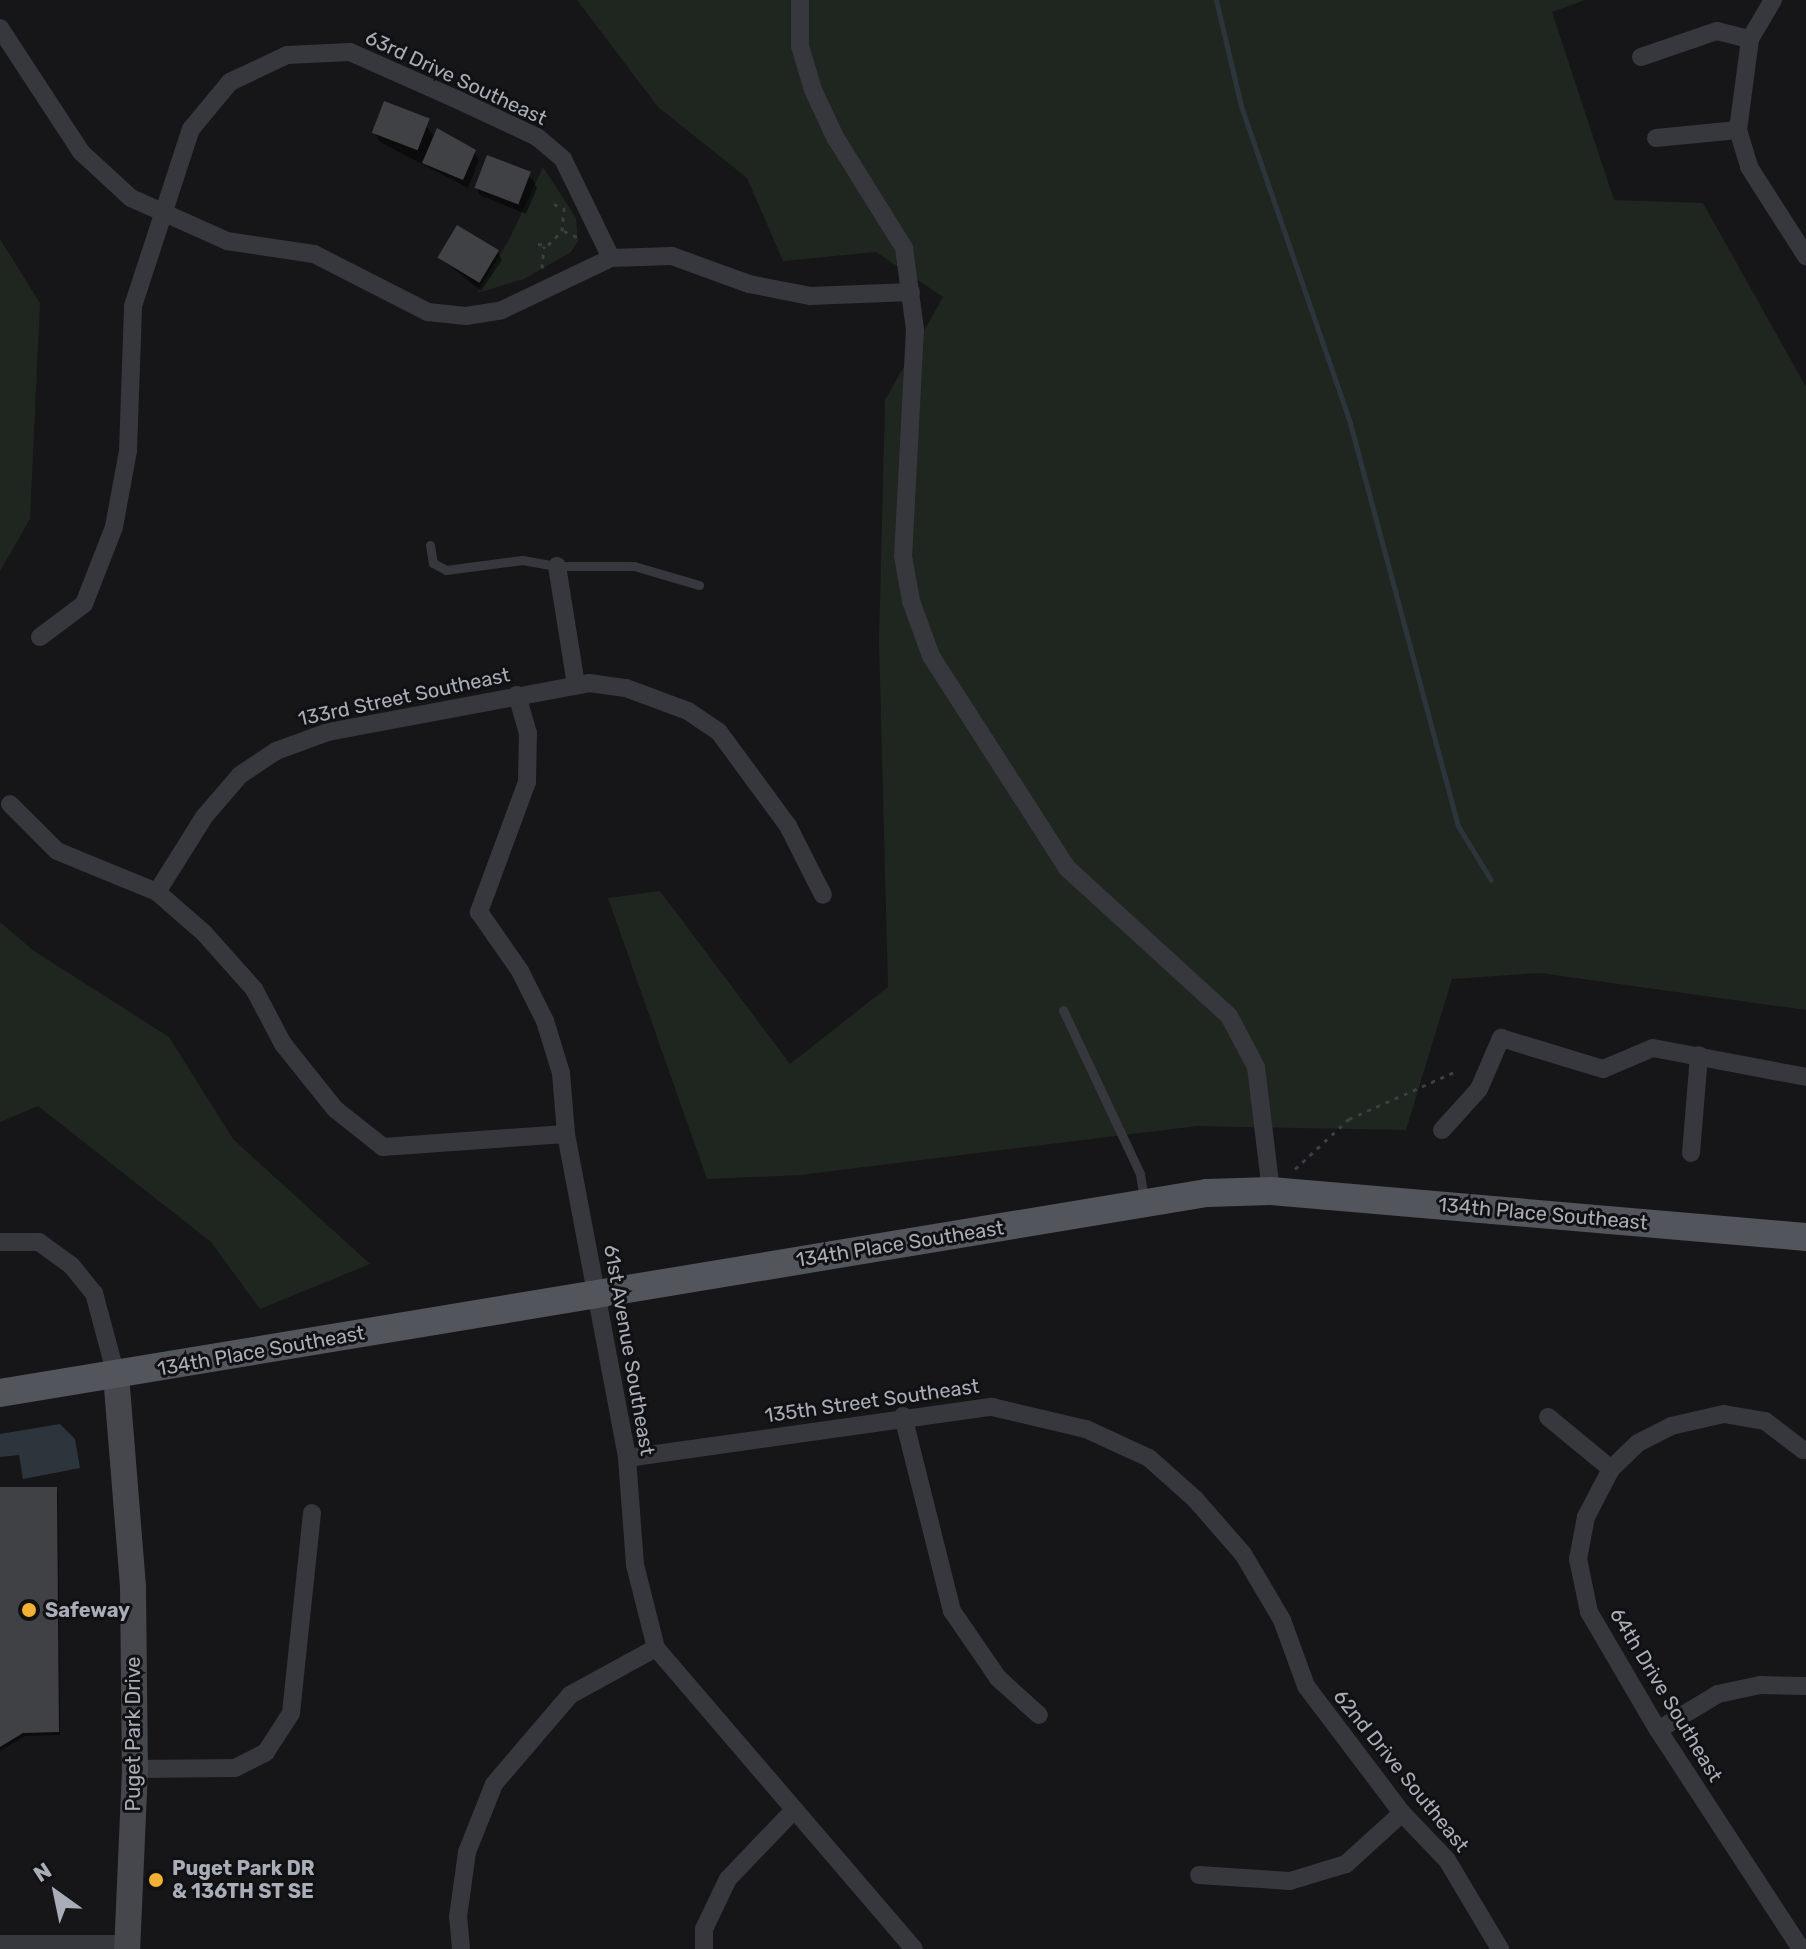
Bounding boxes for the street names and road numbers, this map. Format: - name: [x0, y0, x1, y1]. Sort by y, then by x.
- street label: 63rd Drive Southeast: [361, 25, 551, 131]
- street label: 133rd Street Southeast: [296, 663, 512, 731]
- street label: 134th Place Southeast: [1437, 1193, 1649, 1235]
- street label: 134th Place Southeast: [794, 1216, 1006, 1272]
- street label: 61st Avenue Southeast: [599, 1242, 659, 1458]
- street label: 134th Place Southeast: [156, 1321, 366, 1381]
- street label: 135th Street Southeast: [763, 1374, 981, 1428]
- street label: 64th Drive Southeast: [1605, 1604, 1727, 1786]
- street label: Puget Park Drive: [121, 1656, 145, 1812]
- street label: 62nd Drive Southeast: [1328, 1685, 1474, 1857]

